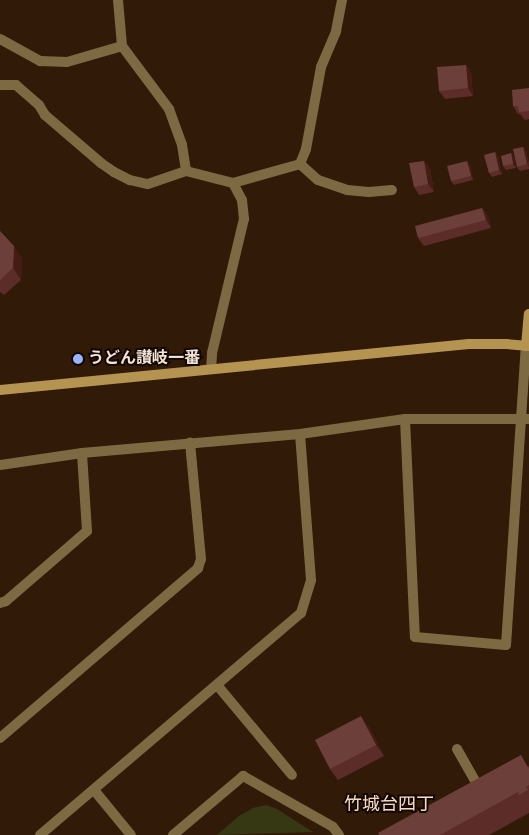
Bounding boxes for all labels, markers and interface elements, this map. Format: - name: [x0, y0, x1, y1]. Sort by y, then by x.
- place label: うどん讃岐一番: [88, 349, 200, 369]
- marker: うどん讃岐一番: [72, 353, 84, 365]
- district label: 竹城台四丁: [344, 794, 434, 816]

